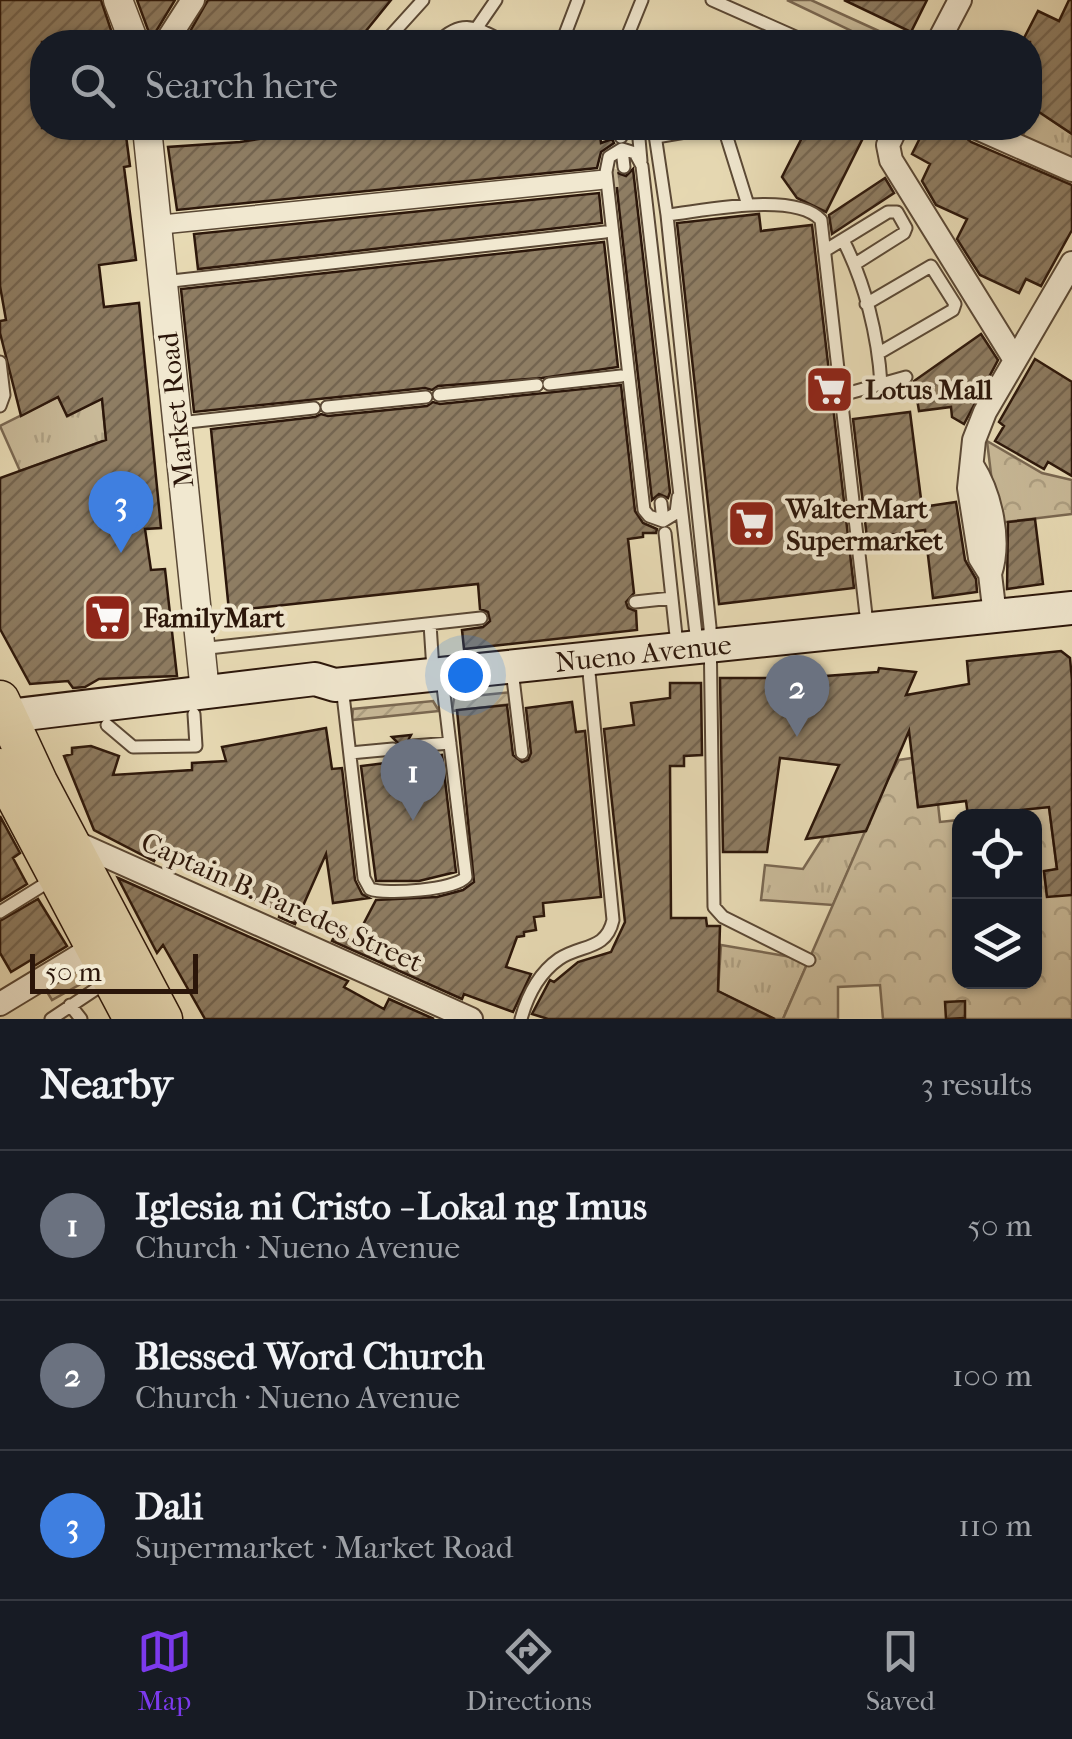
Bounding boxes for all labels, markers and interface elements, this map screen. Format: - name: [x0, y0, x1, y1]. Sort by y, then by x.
- search box: [30, 30, 1042, 140]
- icon: search: [65, 58, 120, 113]
- text: Search here: [145, 63, 338, 108]
- street label: Market Road: [151, 330, 201, 489]
- supermarket icon: Lotus Mall: [804, 363, 856, 415]
- place label: Lotus Mall: [865, 373, 993, 406]
- pin: 3: [88, 470, 154, 553]
- place label: WalterMart Supermarket: [785, 492, 944, 557]
- supermarket icon: WalterMart Supermarket: [725, 498, 777, 550]
- supermarket icon: FamilyMart: [82, 591, 134, 643]
- place label: FamilyMart: [143, 601, 286, 634]
- street label: Nueno Avenue: [553, 627, 733, 678]
- your location: [440, 650, 491, 701]
- pin: 2: [764, 654, 830, 737]
- pin: 1: [380, 738, 446, 821]
- map controls: [952, 809, 1042, 989]
- button: locate: [952, 809, 1042, 899]
- street label: Captain B. Paredes Street: [136, 825, 428, 979]
- button: layers: [952, 899, 1042, 989]
- scale bar: [30, 949, 198, 994]
- text: 50 m: [45, 955, 102, 988]
- text: Nearby: [40, 1060, 172, 1109]
- text: 3 results: [921, 1066, 1032, 1103]
- text: Iglesia ni Cristo - Lokal ng Imus: [135, 1184, 647, 1229]
- text: 1: [67, 1207, 78, 1244]
- text: 50 m: [967, 1207, 1032, 1244]
- text: Church · Nueno Avenue: [135, 1229, 460, 1266]
- text: Blessed Word Church: [135, 1334, 485, 1379]
- text: 2: [64, 1357, 81, 1394]
- text: 100 m: [952, 1357, 1032, 1394]
- text: Church · Nueno Avenue: [135, 1379, 460, 1416]
- text: Dali: [135, 1484, 203, 1529]
- text: 3: [66, 1507, 79, 1544]
- text: 110 m: [958, 1507, 1032, 1544]
- text: Supermarket · Market Road: [135, 1529, 513, 1566]
- tab: Map: [137, 1624, 192, 1717]
- tab: Directions: [466, 1624, 592, 1717]
- tab: Saved: [866, 1624, 935, 1717]

